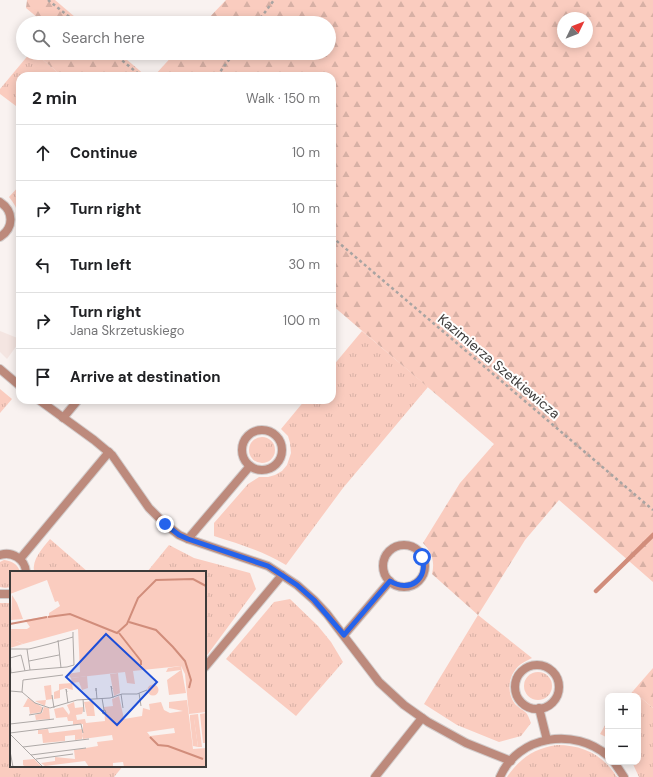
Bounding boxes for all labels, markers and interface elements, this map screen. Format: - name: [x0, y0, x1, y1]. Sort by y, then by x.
- north arrow: [557, 12, 593, 48]
- search box: [16, 16, 336, 60]
- icon: search: [30, 27, 52, 49]
- text: Search here: [62, 28, 145, 48]
- text: 2 min: [32, 87, 77, 109]
- text: Walk · 150 m: [246, 90, 320, 107]
- icon: ahead: [32, 142, 54, 164]
- text: Continue: [70, 143, 138, 163]
- text: 10 m: [292, 144, 320, 161]
- icon: right: [32, 198, 54, 220]
- text: Turn right: [70, 199, 141, 219]
- text: 10 m: [292, 200, 320, 217]
- icon: left: [32, 254, 54, 276]
- text: Turn left: [70, 255, 131, 275]
- text: 30 m: [288, 256, 320, 273]
- text: Turn right: [70, 302, 141, 322]
- icon: right: [32, 310, 54, 332]
- street label: Kazimierza Szetkiewicza: [434, 310, 564, 422]
- text: 100 m: [283, 312, 320, 329]
- text: Jana Skrzetuskiego: [70, 322, 184, 339]
- icon: arrive: [32, 366, 54, 388]
- text: Arrive at destination: [70, 367, 221, 387]
- route end: [156, 515, 174, 533]
- route start: [413, 548, 431, 566]
- inset map: [10, 571, 206, 767]
- map controls: [605, 693, 641, 765]
- button: +: [605, 693, 641, 729]
- button: −: [605, 729, 641, 765]

